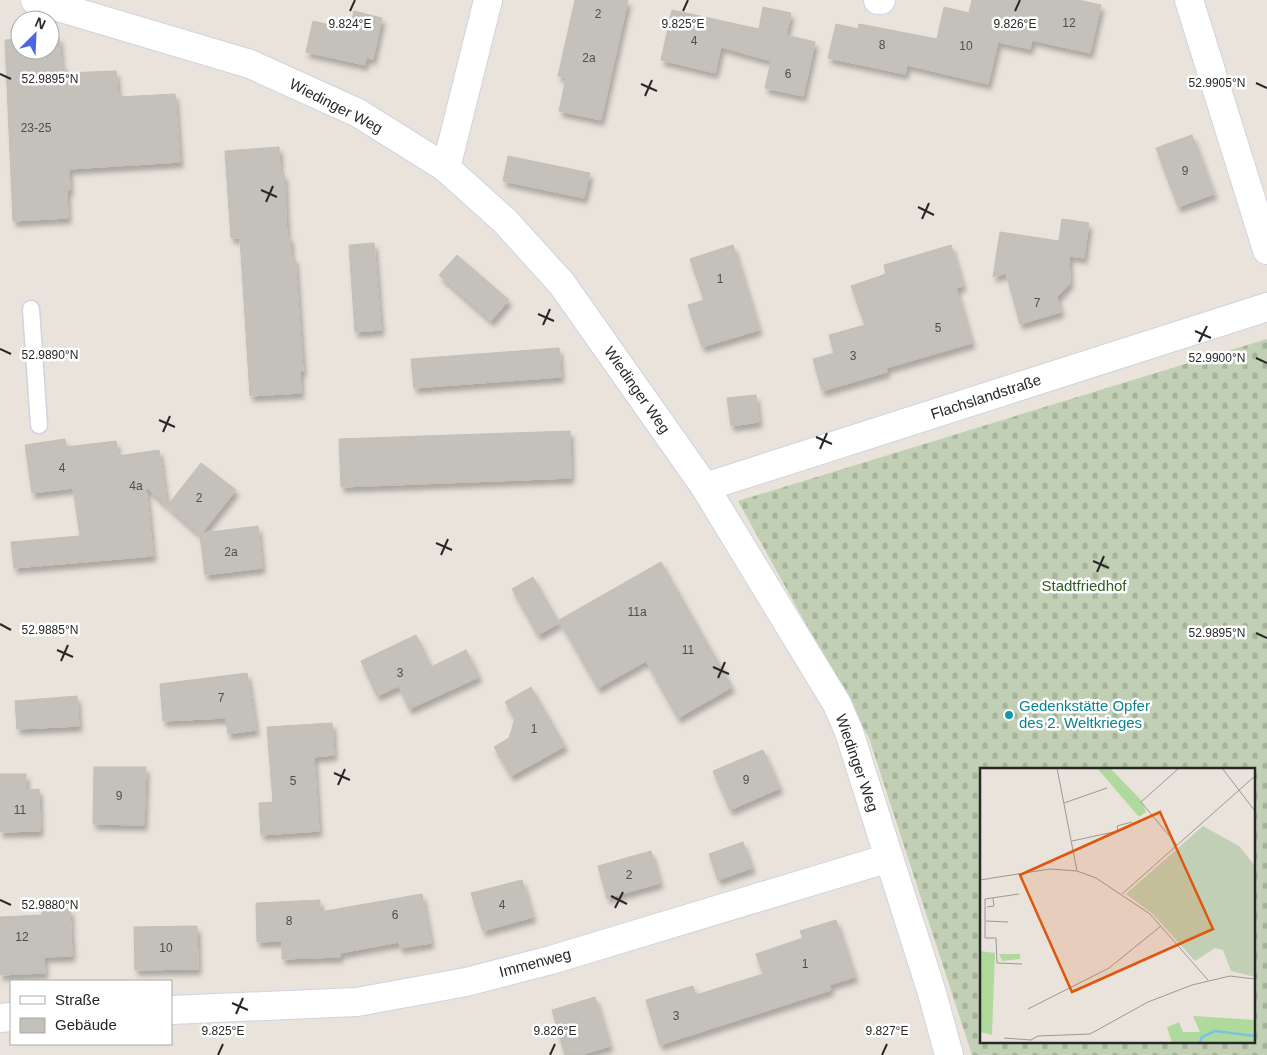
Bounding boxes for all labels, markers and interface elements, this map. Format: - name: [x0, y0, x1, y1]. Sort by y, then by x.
- house number: 2: [595, 7, 602, 21]
- north arrow: [10, 10, 60, 60]
- text: N: [32, 14, 48, 32]
- house number: 12: [1062, 16, 1076, 30]
- text: 9.824°E: [329, 17, 371, 31]
- text: 9.825°E: [662, 17, 704, 31]
- text: 9.826°E: [994, 17, 1036, 31]
- house number: 4: [691, 34, 698, 48]
- house number: 8: [879, 38, 886, 52]
- house number: 10: [959, 39, 973, 53]
- house number: 2a: [582, 51, 596, 65]
- house number: 6: [785, 67, 792, 81]
- text: 52.9895°N: [22, 72, 78, 86]
- street label: Wiedinger Weg: [287, 75, 386, 136]
- text: 52.9905°N: [1189, 76, 1245, 90]
- house number: 23-25: [21, 121, 52, 135]
- house number: 9: [1182, 164, 1189, 178]
- house number: 1: [717, 272, 724, 286]
- house number: 7: [1034, 296, 1041, 310]
- house number: 5: [935, 321, 942, 335]
- street label: Wiedinger Weg: [601, 343, 674, 436]
- text: 52.9890°N: [22, 348, 78, 362]
- house number: 3: [850, 349, 857, 363]
- text: 52.9900°N: [1189, 351, 1245, 365]
- street label: Flachslandstraße: [929, 371, 1043, 422]
- house number: 4: [59, 461, 66, 475]
- house number: 4a: [129, 479, 143, 493]
- house number: 2: [196, 491, 203, 505]
- house number: 2a: [224, 545, 238, 559]
- park label: Stadtfriedhof: [1041, 577, 1127, 594]
- house number: 11a: [627, 605, 647, 619]
- text: 52.9885°N: [22, 623, 78, 637]
- text: 52.9895°N: [1189, 626, 1245, 640]
- house number: 11: [682, 643, 695, 657]
- house number: 3: [397, 666, 404, 680]
- house number: 7: [218, 691, 225, 705]
- place label: Gedenkstätte Opfer des 2. Weltkrieges: [1019, 697, 1150, 731]
- marker: Gedenkstätte Opfer des 2. Weltkrieges: [1003, 709, 1015, 721]
- street label: Wiedinger Weg: [833, 712, 882, 814]
- house number: 1: [531, 722, 538, 736]
- inset map: [980, 768, 1254, 1042]
- house number: 9: [743, 773, 750, 787]
- house number: 5: [290, 774, 297, 788]
- house number: 9: [116, 789, 123, 803]
- house number: 11: [14, 803, 27, 817]
- house number: 2: [626, 868, 633, 882]
- text: 52.9880°N: [22, 898, 78, 912]
- house number: 4: [499, 898, 506, 912]
- house number: 6: [392, 908, 399, 922]
- house number: 8: [286, 914, 293, 928]
- house number: 12: [15, 930, 29, 944]
- house number: 10: [159, 941, 173, 955]
- street label: Immenweg: [497, 945, 573, 980]
- house number: 1: [802, 957, 809, 971]
- legend: [10, 980, 172, 1045]
- text: Straße: [55, 991, 100, 1008]
- house number: 3: [673, 1009, 680, 1023]
- text: Gebäude: [55, 1016, 117, 1033]
- text: 9.825°E: [202, 1024, 244, 1038]
- text: 9.826°E: [534, 1024, 576, 1038]
- text: 9.827°E: [866, 1024, 908, 1038]

